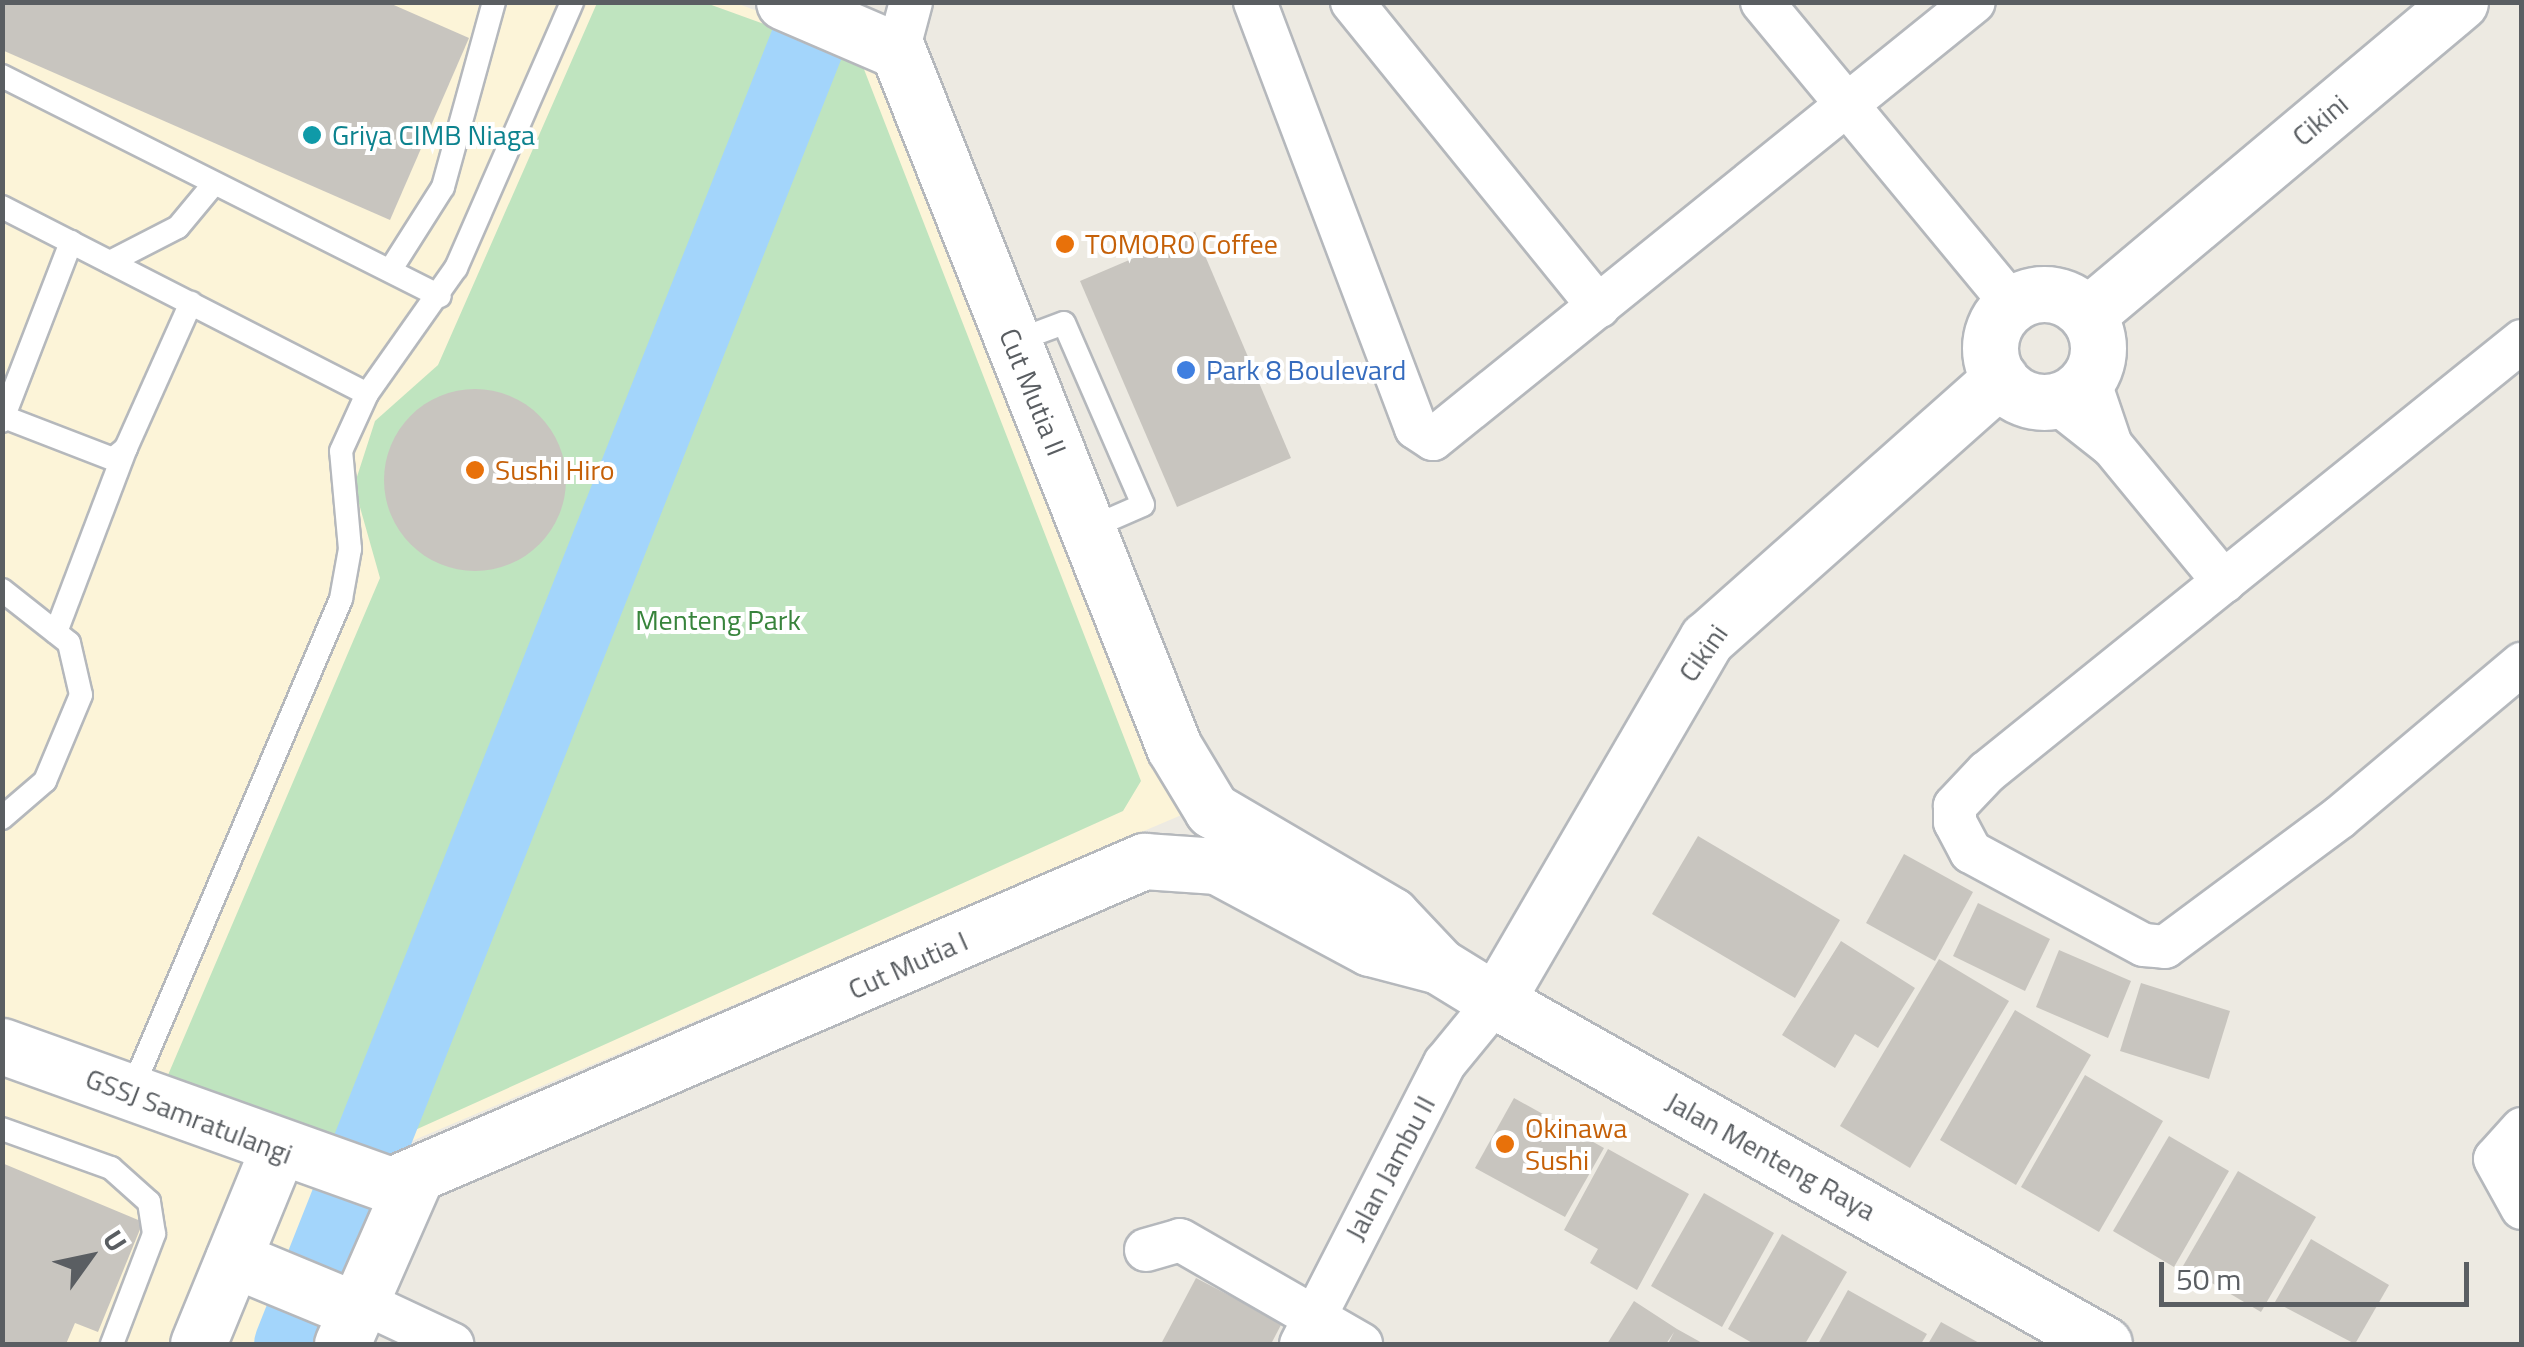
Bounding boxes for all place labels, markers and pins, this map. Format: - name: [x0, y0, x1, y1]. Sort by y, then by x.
- place label: Griya CIMB Niaga: [332, 118, 535, 152]
- marker: Griya CIMB Niaga: [301, 124, 323, 146]
- place label: TOMORO Coffee: [1085, 227, 1278, 261]
- marker: TOMORO Coffee: [1054, 233, 1076, 255]
- place label: Park 8 Boulevard: [1206, 353, 1406, 387]
- marker: Park 8 Boulevard: [1175, 359, 1197, 381]
- place label: Sushi Hiro: [495, 453, 615, 487]
- marker: Sushi Hiro: [464, 459, 486, 481]
- place label: Okinawa Sushi: [1525, 1111, 1627, 1177]
- marker: Okinawa Sushi: [1494, 1133, 1516, 1155]

